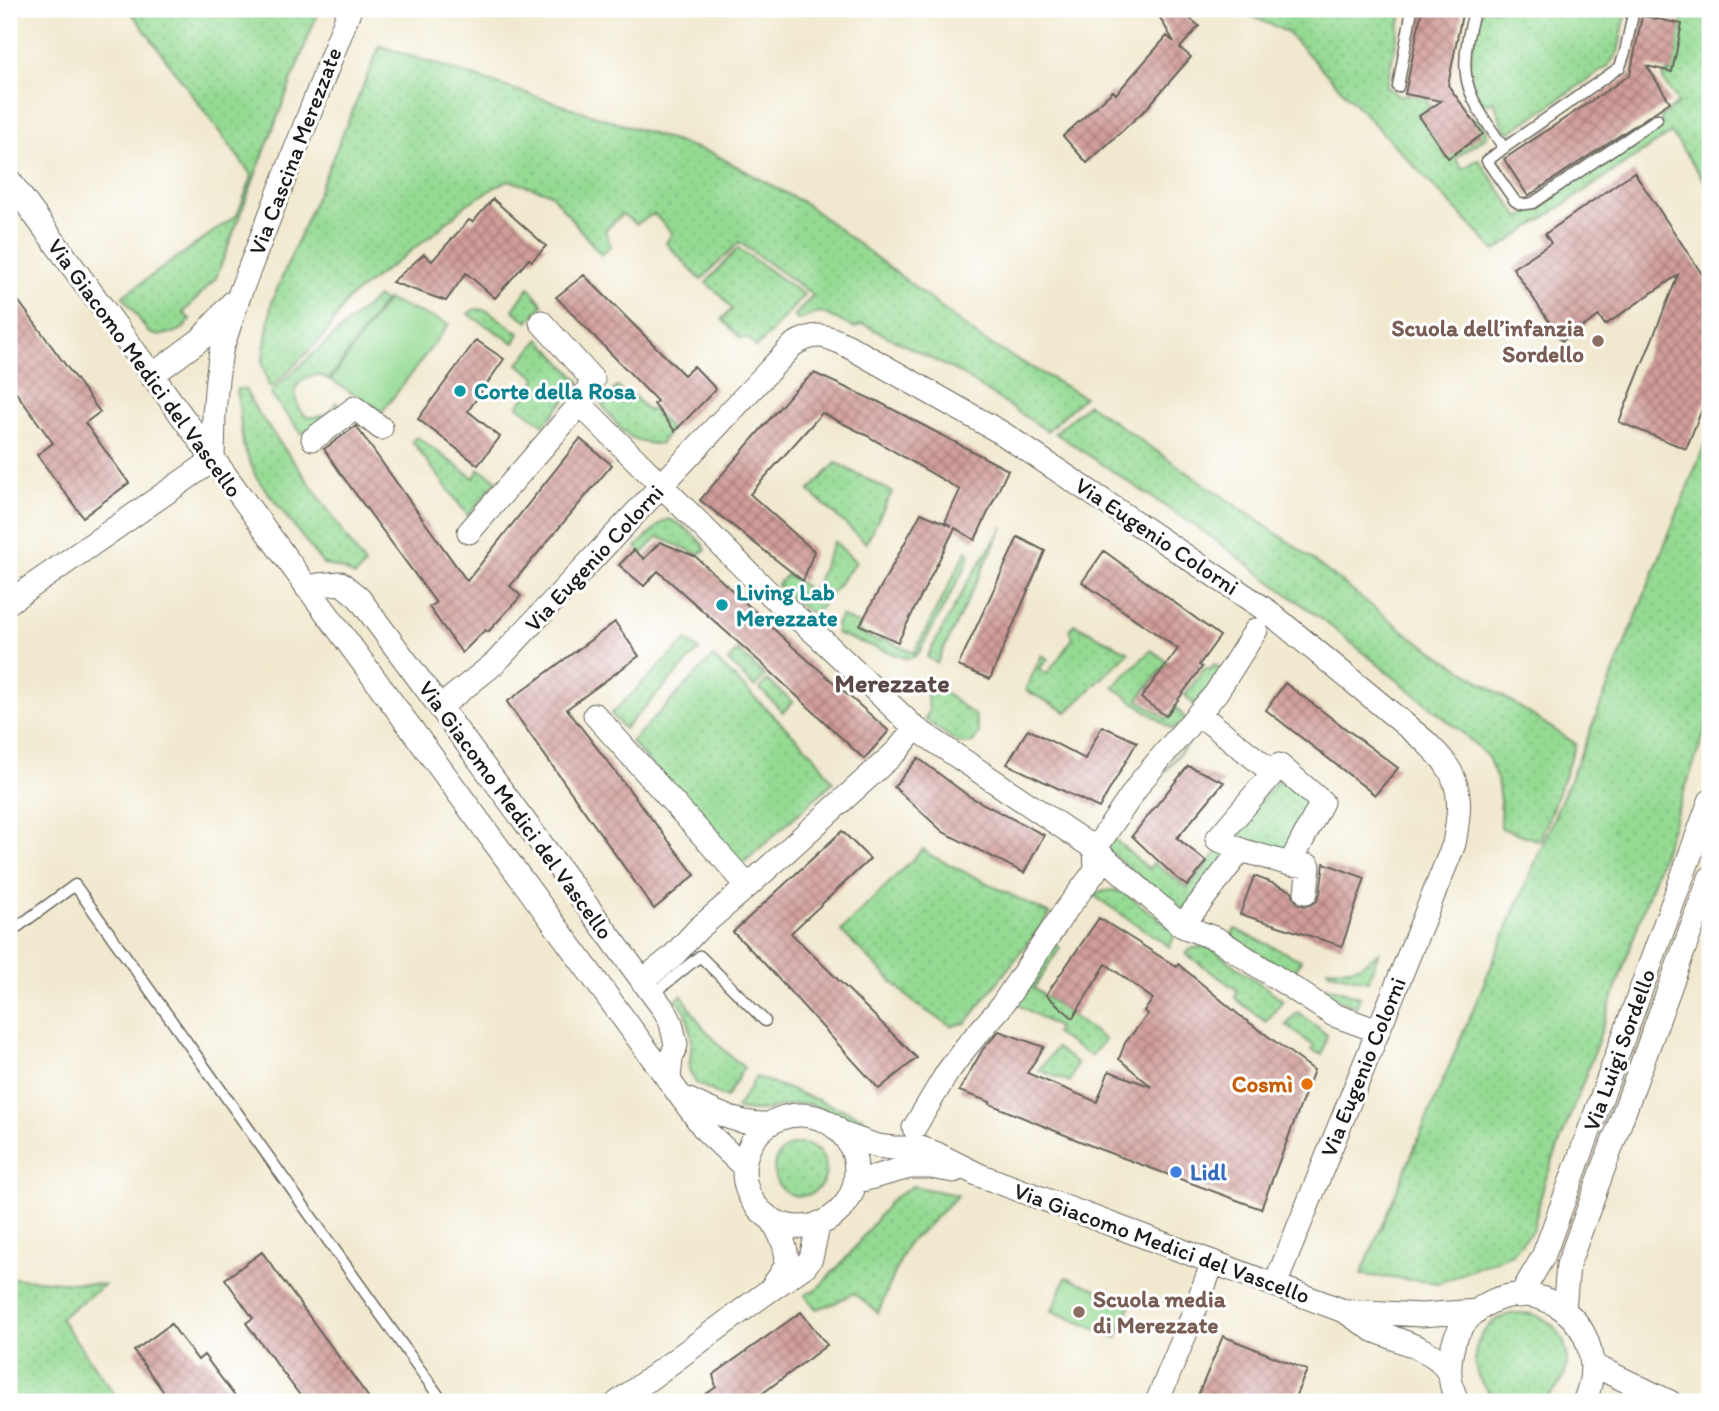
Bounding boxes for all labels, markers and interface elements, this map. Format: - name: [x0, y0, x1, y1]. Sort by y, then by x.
- street label: Via Cascina Merezzate: [242, 43, 348, 259]
- street label: Via Giacomo Medici del Vascello: [42, 233, 248, 503]
- place label: Scuola dell’infanzia Sordello: [1392, 314, 1585, 368]
- marker: Scuola dell’infanzia Sordello: [1590, 333, 1606, 349]
- place label: Corte della Rosa: [474, 377, 637, 405]
- marker: Corte della Rosa: [452, 383, 468, 399]
- street label: Via Eugenio Colorni: [1070, 471, 1244, 601]
- street label: Via Eugenio Colorni: [519, 479, 669, 637]
- place label: Living Lab Merezzate: [736, 578, 838, 632]
- marker: Living Lab Merezzate: [714, 597, 730, 613]
- district label: Merezzate: [834, 667, 950, 699]
- street label: Via Giacomo Medici del Vascello: [413, 675, 619, 945]
- street label: Via Luigi Sordello: [1577, 965, 1661, 1135]
- street label: Via Eugenio Colorni: [1314, 973, 1412, 1161]
- place label: Cosmì: [1232, 1070, 1293, 1098]
- marker: Cosmì: [1299, 1076, 1315, 1092]
- place label: Lidl: [1190, 1158, 1227, 1186]
- marker: Lidl: [1168, 1164, 1184, 1180]
- street label: Via Giacomo Medici del Vascello: [1010, 1176, 1314, 1310]
- place label: Scuola media di Merezzate: [1093, 1285, 1227, 1339]
- marker: Scuola media di Merezzate: [1071, 1304, 1087, 1320]

